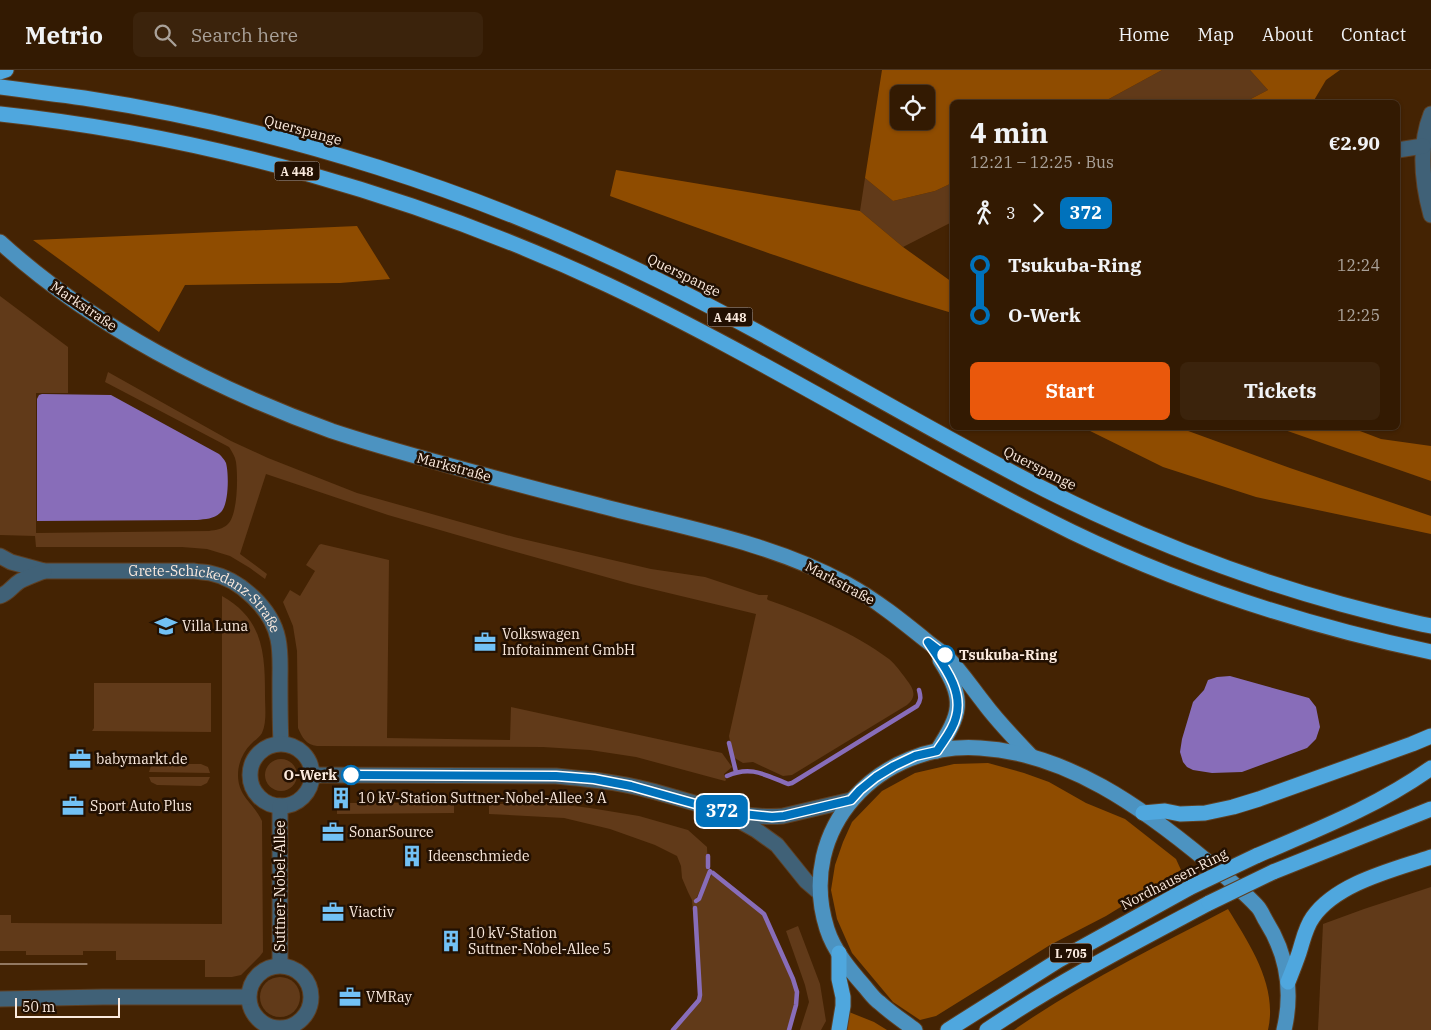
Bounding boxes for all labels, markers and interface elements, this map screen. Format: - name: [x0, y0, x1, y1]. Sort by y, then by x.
- search box: [133, 12, 483, 57]
- text: Metrio: [25, 19, 103, 51]
- icon: search: [151, 21, 179, 49]
- text: Search here: [191, 23, 298, 47]
- text: Home: [1118, 23, 1170, 46]
- text: Map: [1198, 23, 1234, 46]
- text: About: [1262, 23, 1313, 46]
- text: Contact: [1341, 23, 1406, 46]
- map controls: [890, 85, 935, 130]
- button: locate: [890, 85, 935, 130]
- street label: Querspange: [262, 111, 344, 149]
- text: 4 min: [970, 114, 1048, 151]
- text: €2.90: [1329, 131, 1380, 155]
- text: 12:21 – 12:25 · Bus: [970, 152, 1114, 172]
- road number: A 448: [274, 162, 320, 180]
- icon: walk: [970, 199, 998, 227]
- icon: forward: [1024, 199, 1052, 227]
- text: 372: [1070, 201, 1102, 224]
- text: 3: [1006, 203, 1016, 223]
- street label: Querspange: [644, 249, 724, 301]
- text: Tsukuba-Ring: [1008, 253, 1141, 277]
- text: 12:24: [1337, 255, 1380, 275]
- street label: Markstraße: [47, 277, 121, 335]
- text: O-Werk: [1008, 303, 1081, 327]
- text: 12:25: [1337, 305, 1380, 325]
- road number: A 448: [708, 308, 752, 326]
- button: Start: [970, 362, 1170, 420]
- button: Tickets: [1180, 362, 1380, 420]
- street label: Querspange: [1000, 442, 1080, 494]
- street label: Markstraße: [415, 448, 493, 486]
- street label: Markstraße: [802, 557, 878, 609]
- street label: Grete-Schickedanz-Straße: [128, 562, 285, 635]
- school or university icon: Villa Luna: [153, 613, 179, 639]
- place label: Villa Luna: [182, 617, 249, 635]
- place label: Volkswagen Infotainment GmbH: [502, 625, 635, 659]
- office icon: Volkswagen Infotainment GmbH: [472, 629, 498, 655]
- marker: Tsukuba-Ring: [935, 645, 955, 665]
- place label: Tsukuba-Ring: [959, 646, 1058, 664]
- office icon: babymarkt.de: [67, 746, 93, 772]
- place label: babymarkt.de: [96, 750, 188, 768]
- marker: O-Werk: [341, 765, 361, 785]
- place label: O-Werk: [284, 766, 337, 784]
- building icon: 10 kV-Station Suttner-Nobel-Allee 3 A: [328, 785, 354, 811]
- place label: 10 kV-Station Suttner-Nobel-Allee 3 A: [358, 789, 607, 807]
- office icon: Sport Auto Plus: [60, 793, 86, 819]
- line badge: 372: [693, 795, 751, 827]
- place label: Sport Auto Plus: [90, 797, 192, 815]
- text: 372: [706, 799, 738, 822]
- office icon: SonarSource: [320, 819, 346, 845]
- street label: Suttner-Nobel-Allee: [271, 820, 289, 952]
- place label: SonarSource: [349, 823, 434, 841]
- building icon: Ideenschmiede: [399, 843, 425, 869]
- street label: Nordhausen-Ring: [1118, 844, 1231, 914]
- place label: Ideenschmiede: [428, 847, 530, 865]
- office icon: Viactiv: [320, 899, 346, 925]
- place label: Viactiv: [349, 903, 395, 921]
- place label: 10 kV-Station Suttner-Nobel-Allee 5: [468, 924, 611, 958]
- building icon: 10 kV-Station Suttner-Nobel-Allee 5: [438, 928, 464, 954]
- road number: L 705: [1050, 944, 1092, 962]
- office icon: VMRay: [337, 984, 363, 1010]
- place label: VMRay: [366, 988, 412, 1006]
- scale bar: [15, 995, 120, 1018]
- text: 50 m: [22, 998, 55, 1016]

